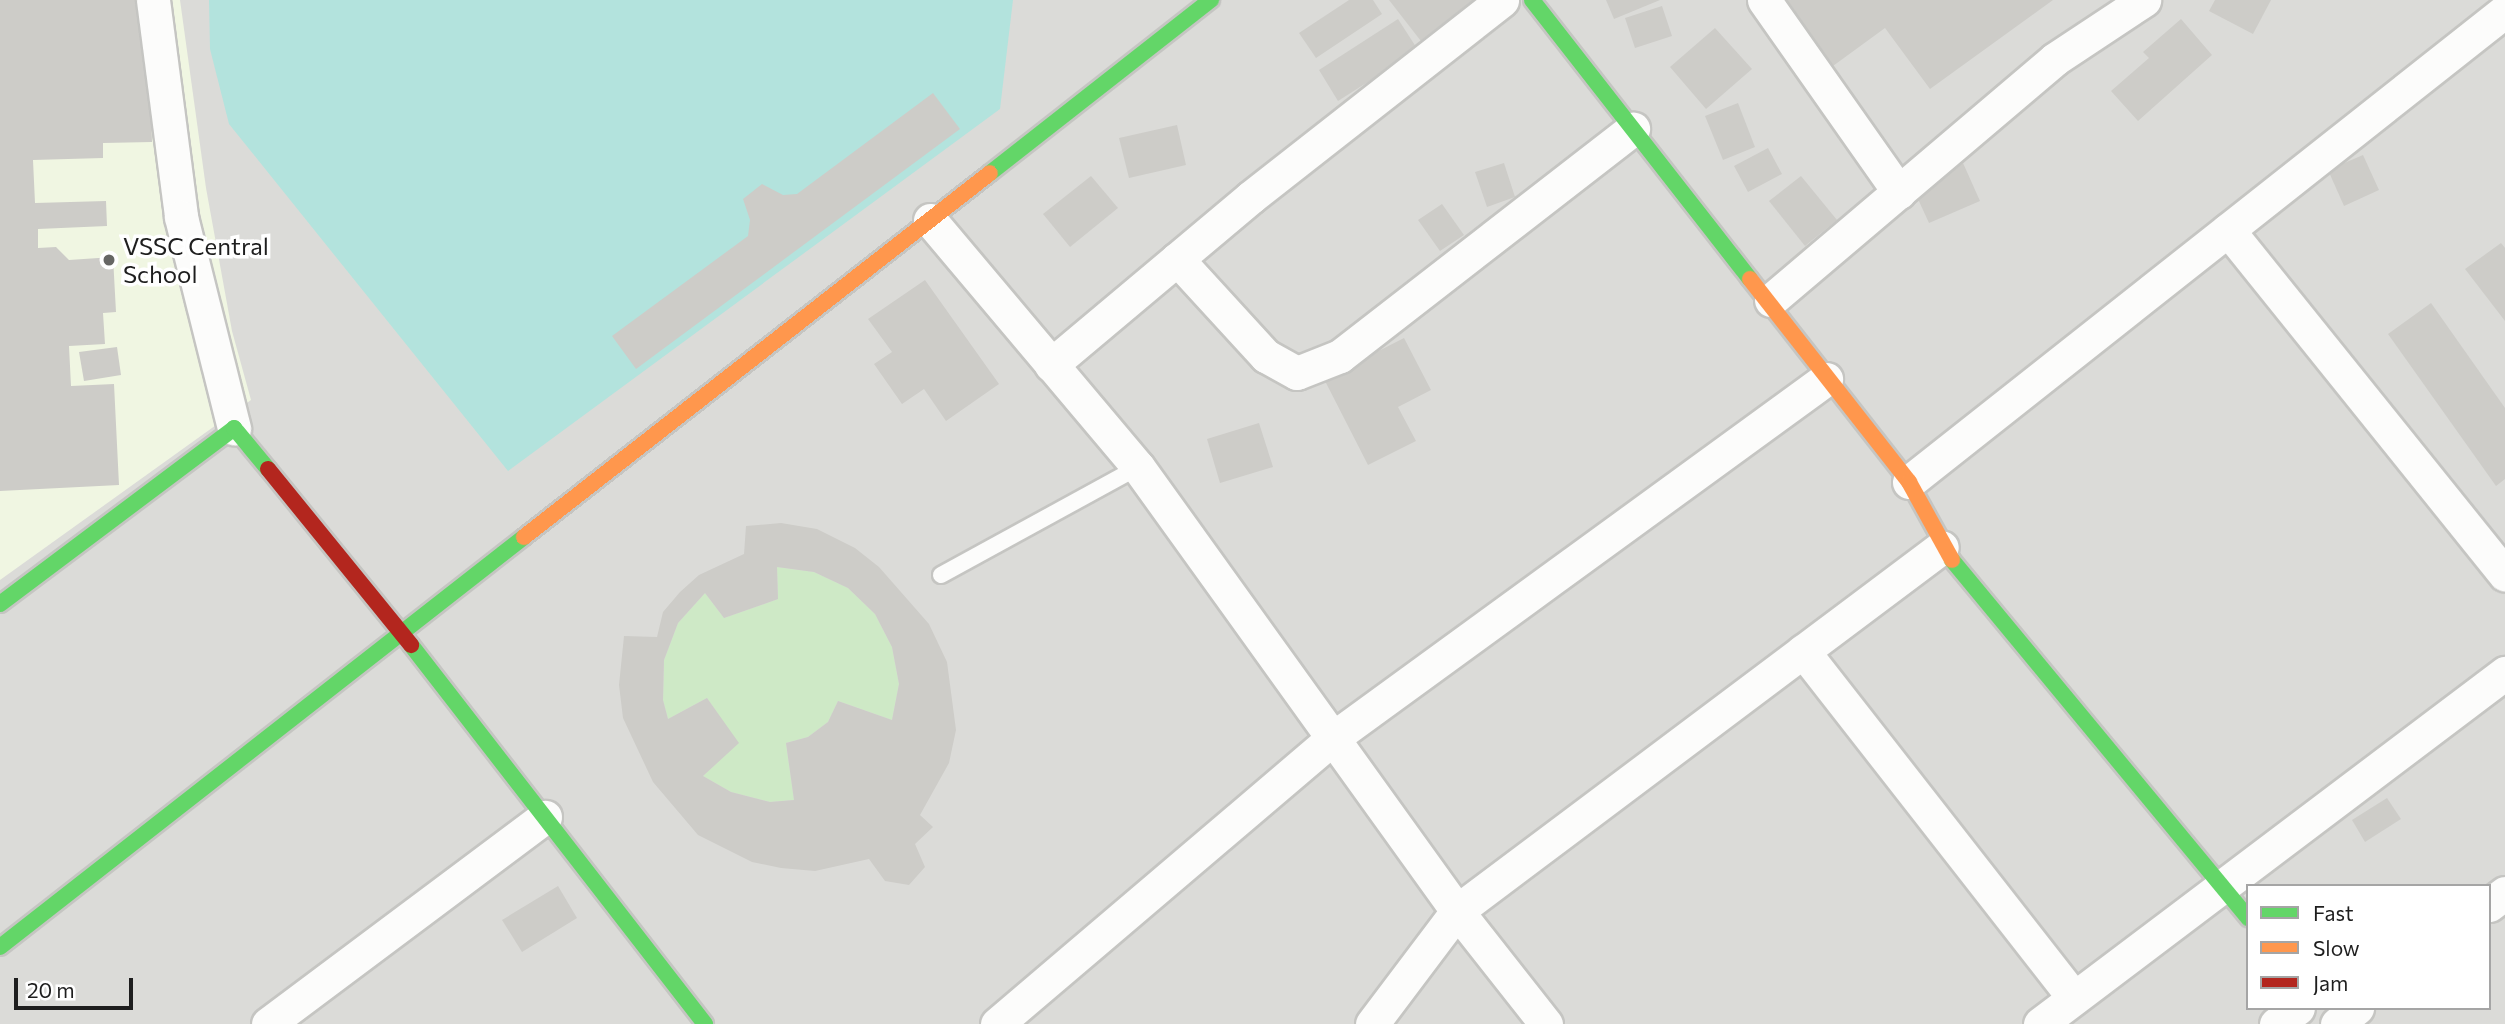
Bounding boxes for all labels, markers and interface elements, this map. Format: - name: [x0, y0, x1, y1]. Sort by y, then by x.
- place label: VSSC Central School: [123, 232, 269, 288]
- marker: VSSC Central School: [101, 252, 117, 268]
- legend: [2246, 884, 2491, 1010]
- text: Fast: [2313, 900, 2354, 925]
- text: Slow: [2313, 935, 2360, 960]
- scale bar: [18, 964, 136, 1008]
- text: Jam: [2313, 970, 2348, 995]
- text: 20 m: [27, 977, 75, 1002]

